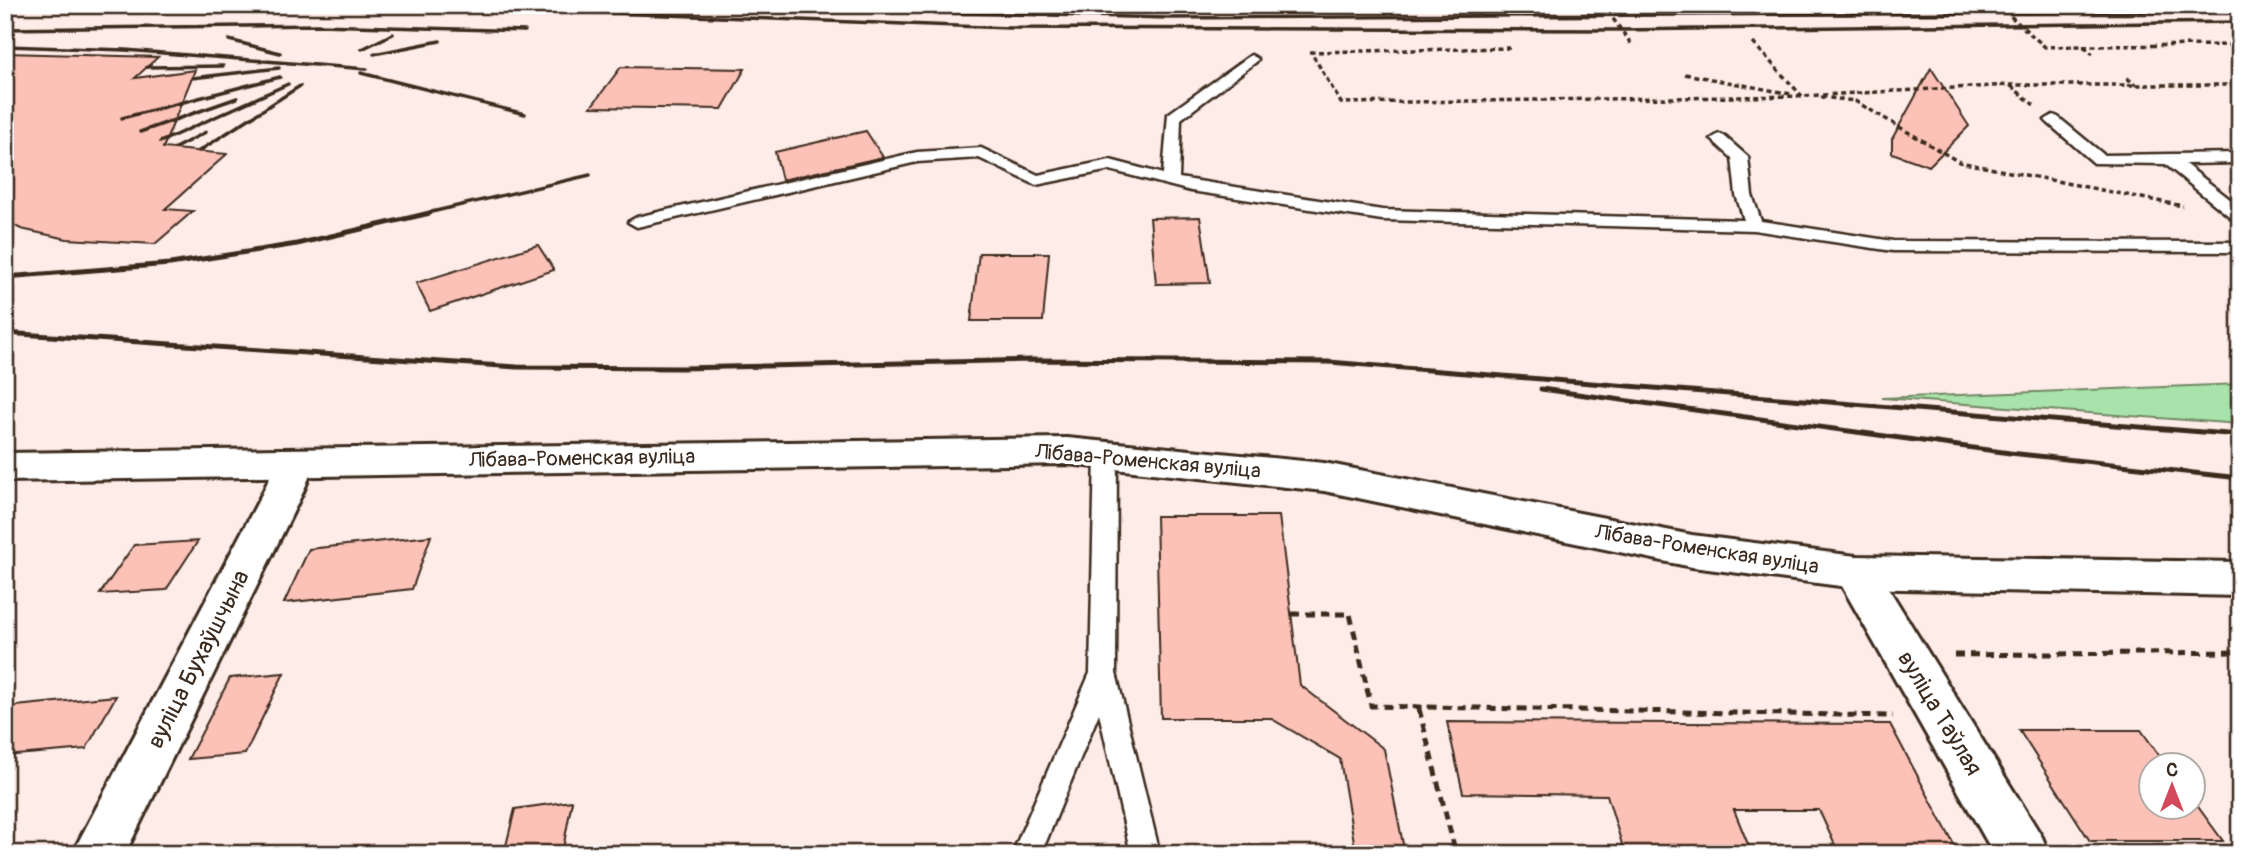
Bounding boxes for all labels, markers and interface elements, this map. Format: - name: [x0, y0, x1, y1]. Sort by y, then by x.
- street label: Лібава-Роменская вуліца: [1033, 438, 1262, 485]
- street label: Лібава-Роменская вуліца: [468, 443, 695, 474]
- street label: Лібава-Роменская вуліца: [1592, 518, 1821, 581]
- street label: вуліца Бухаўшчына: [141, 565, 256, 753]
- street label: вуліца Таўлая: [1891, 646, 1988, 781]
- north arrow: [2136, 750, 2206, 820]
- text: С: [2166, 758, 2178, 782]

